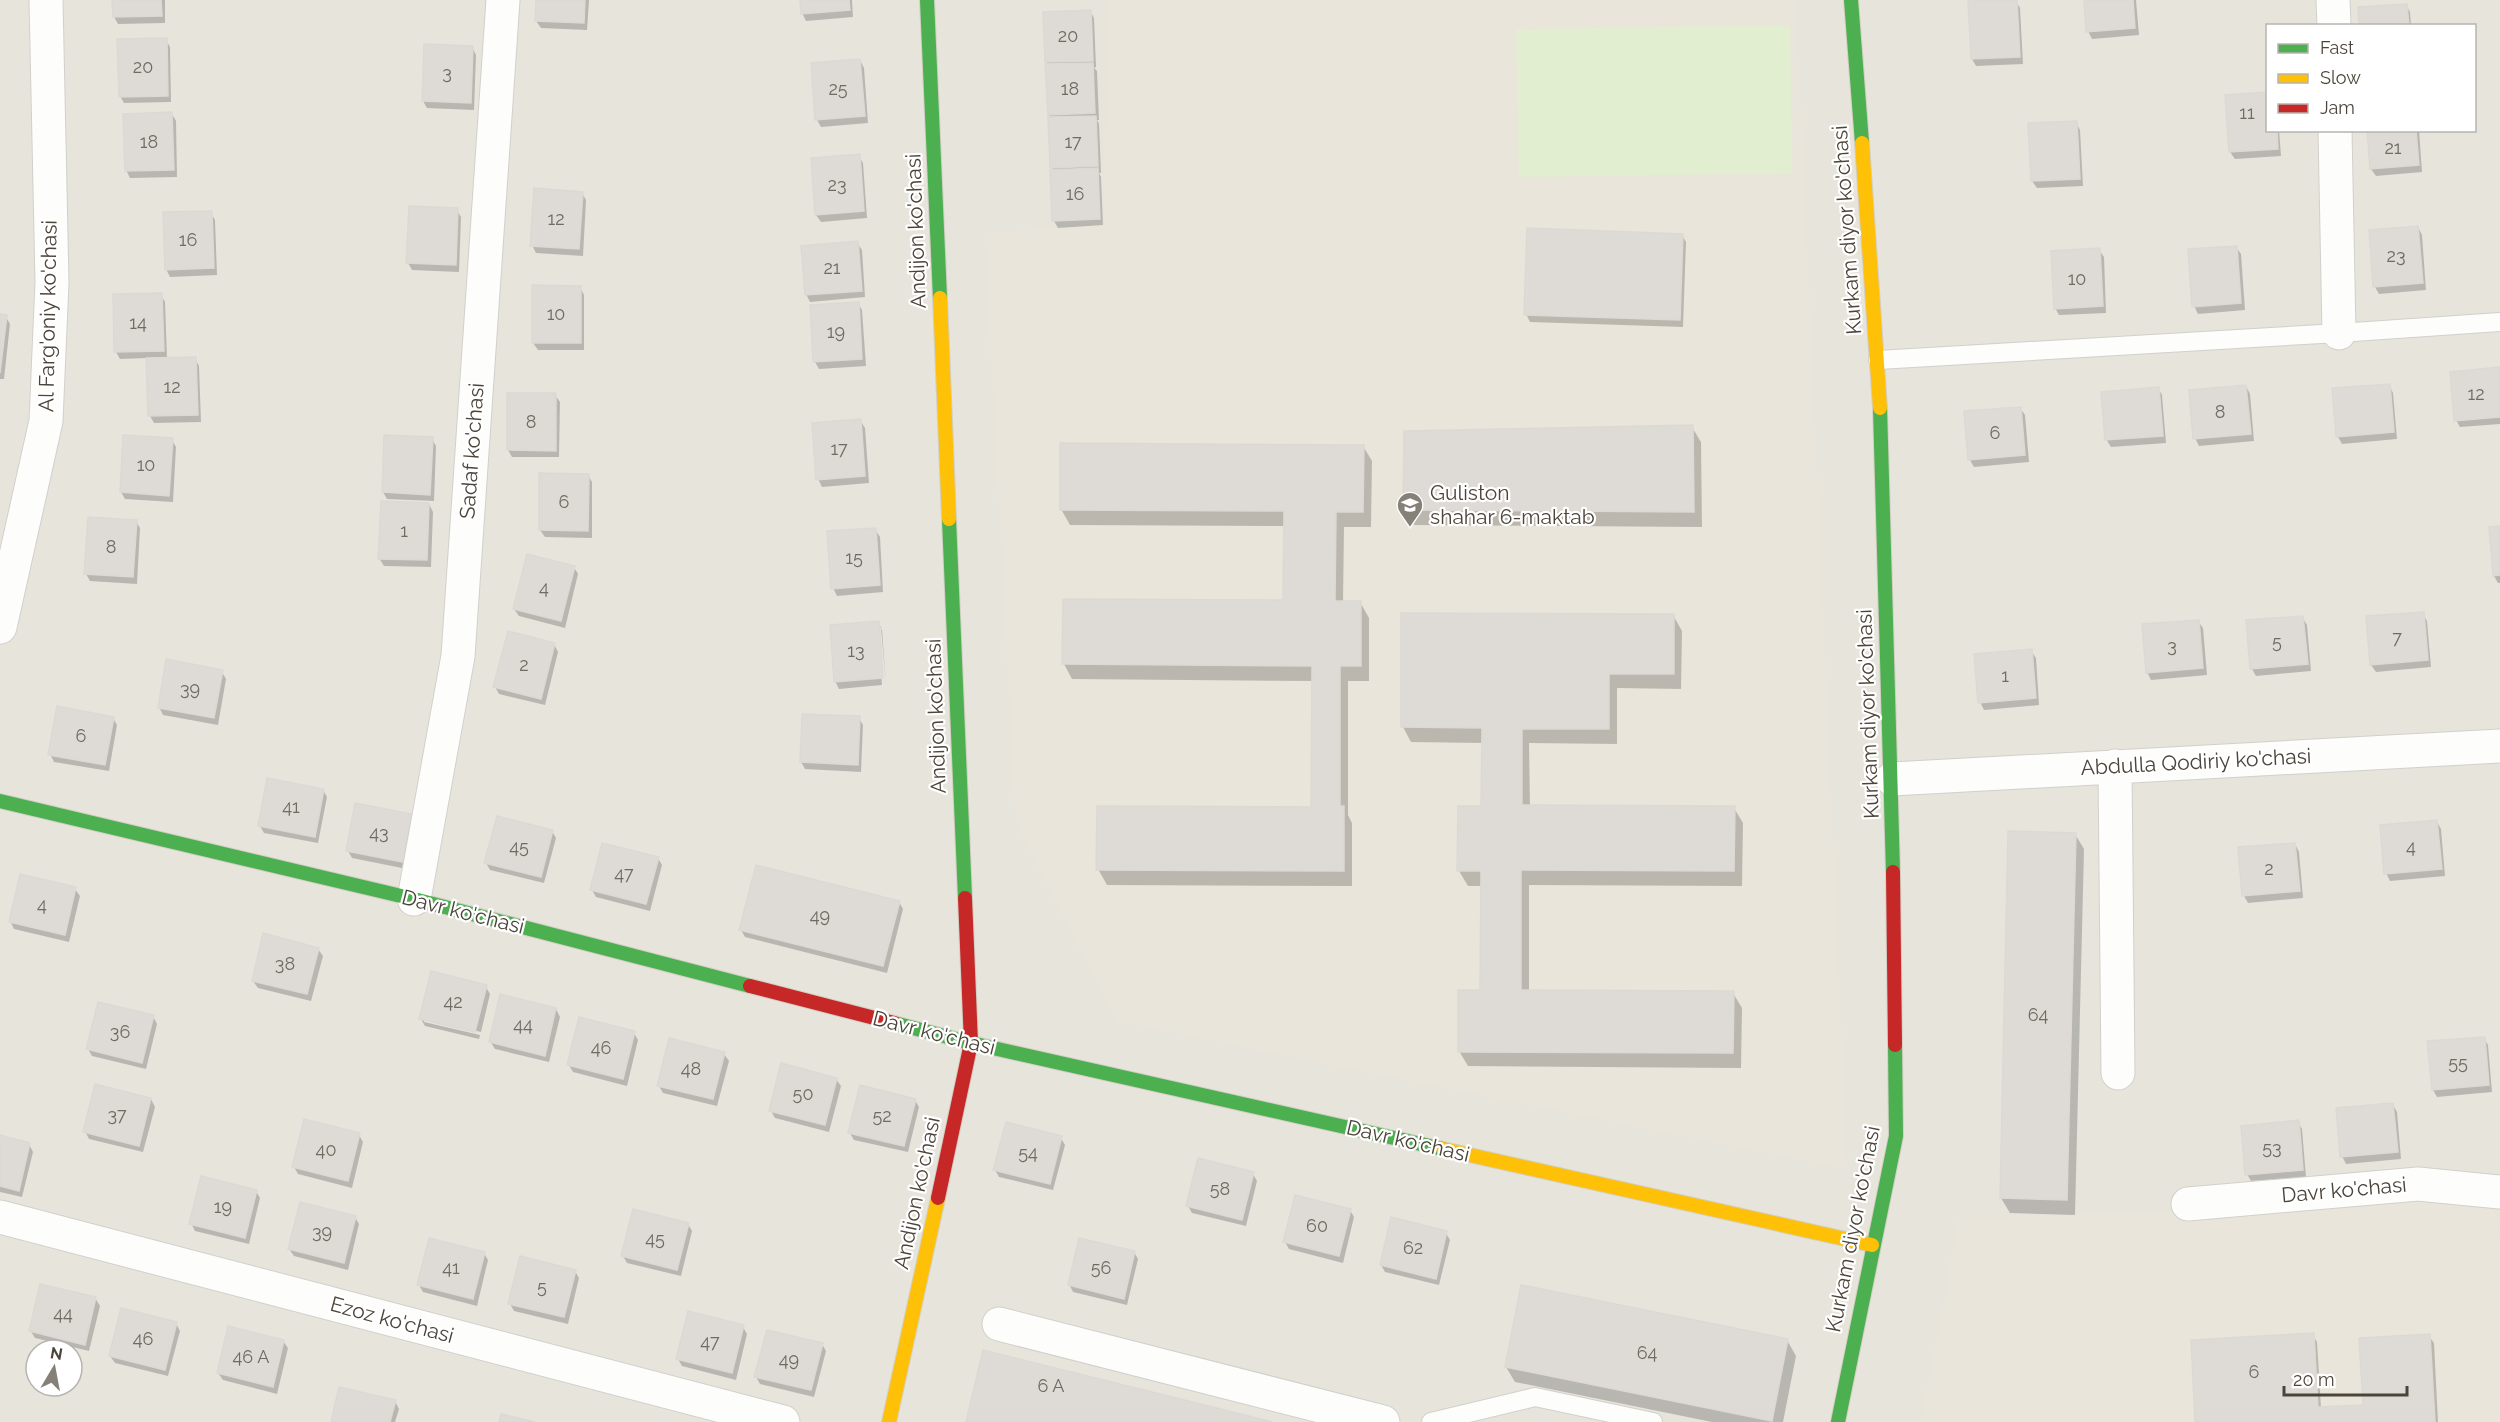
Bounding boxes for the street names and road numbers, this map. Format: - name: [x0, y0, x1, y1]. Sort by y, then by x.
- street label: Kurkam diyor ko'chasi: [1827, 125, 1866, 335]
- street label: Andijon ko'chasi: [900, 153, 931, 309]
- street label: Al Farg'oniy ko'chasi: [33, 220, 62, 412]
- street label: Sadaf ko'chasi: [454, 382, 489, 520]
- street label: Kurkam diyor ko'chasi: [1851, 609, 1884, 819]
- street label: Andijon ko'chasi: [920, 638, 951, 794]
- street label: Abdulla Qodiriy ko'chasi: [2080, 743, 2312, 780]
- street label: Davr ko'chasi: [399, 884, 527, 939]
- street label: Davr ko'chasi: [870, 1005, 998, 1060]
- street label: Andijon ko'chasi: [888, 1114, 945, 1271]
- street label: Davr ko'chasi: [1344, 1114, 1472, 1167]
- street label: Kurkam diyor ko'chasi: [1820, 1124, 1885, 1334]
- street label: Davr ko'chasi: [2280, 1172, 2408, 1207]
- street label: Ezoz ko'chasi: [328, 1291, 457, 1348]

